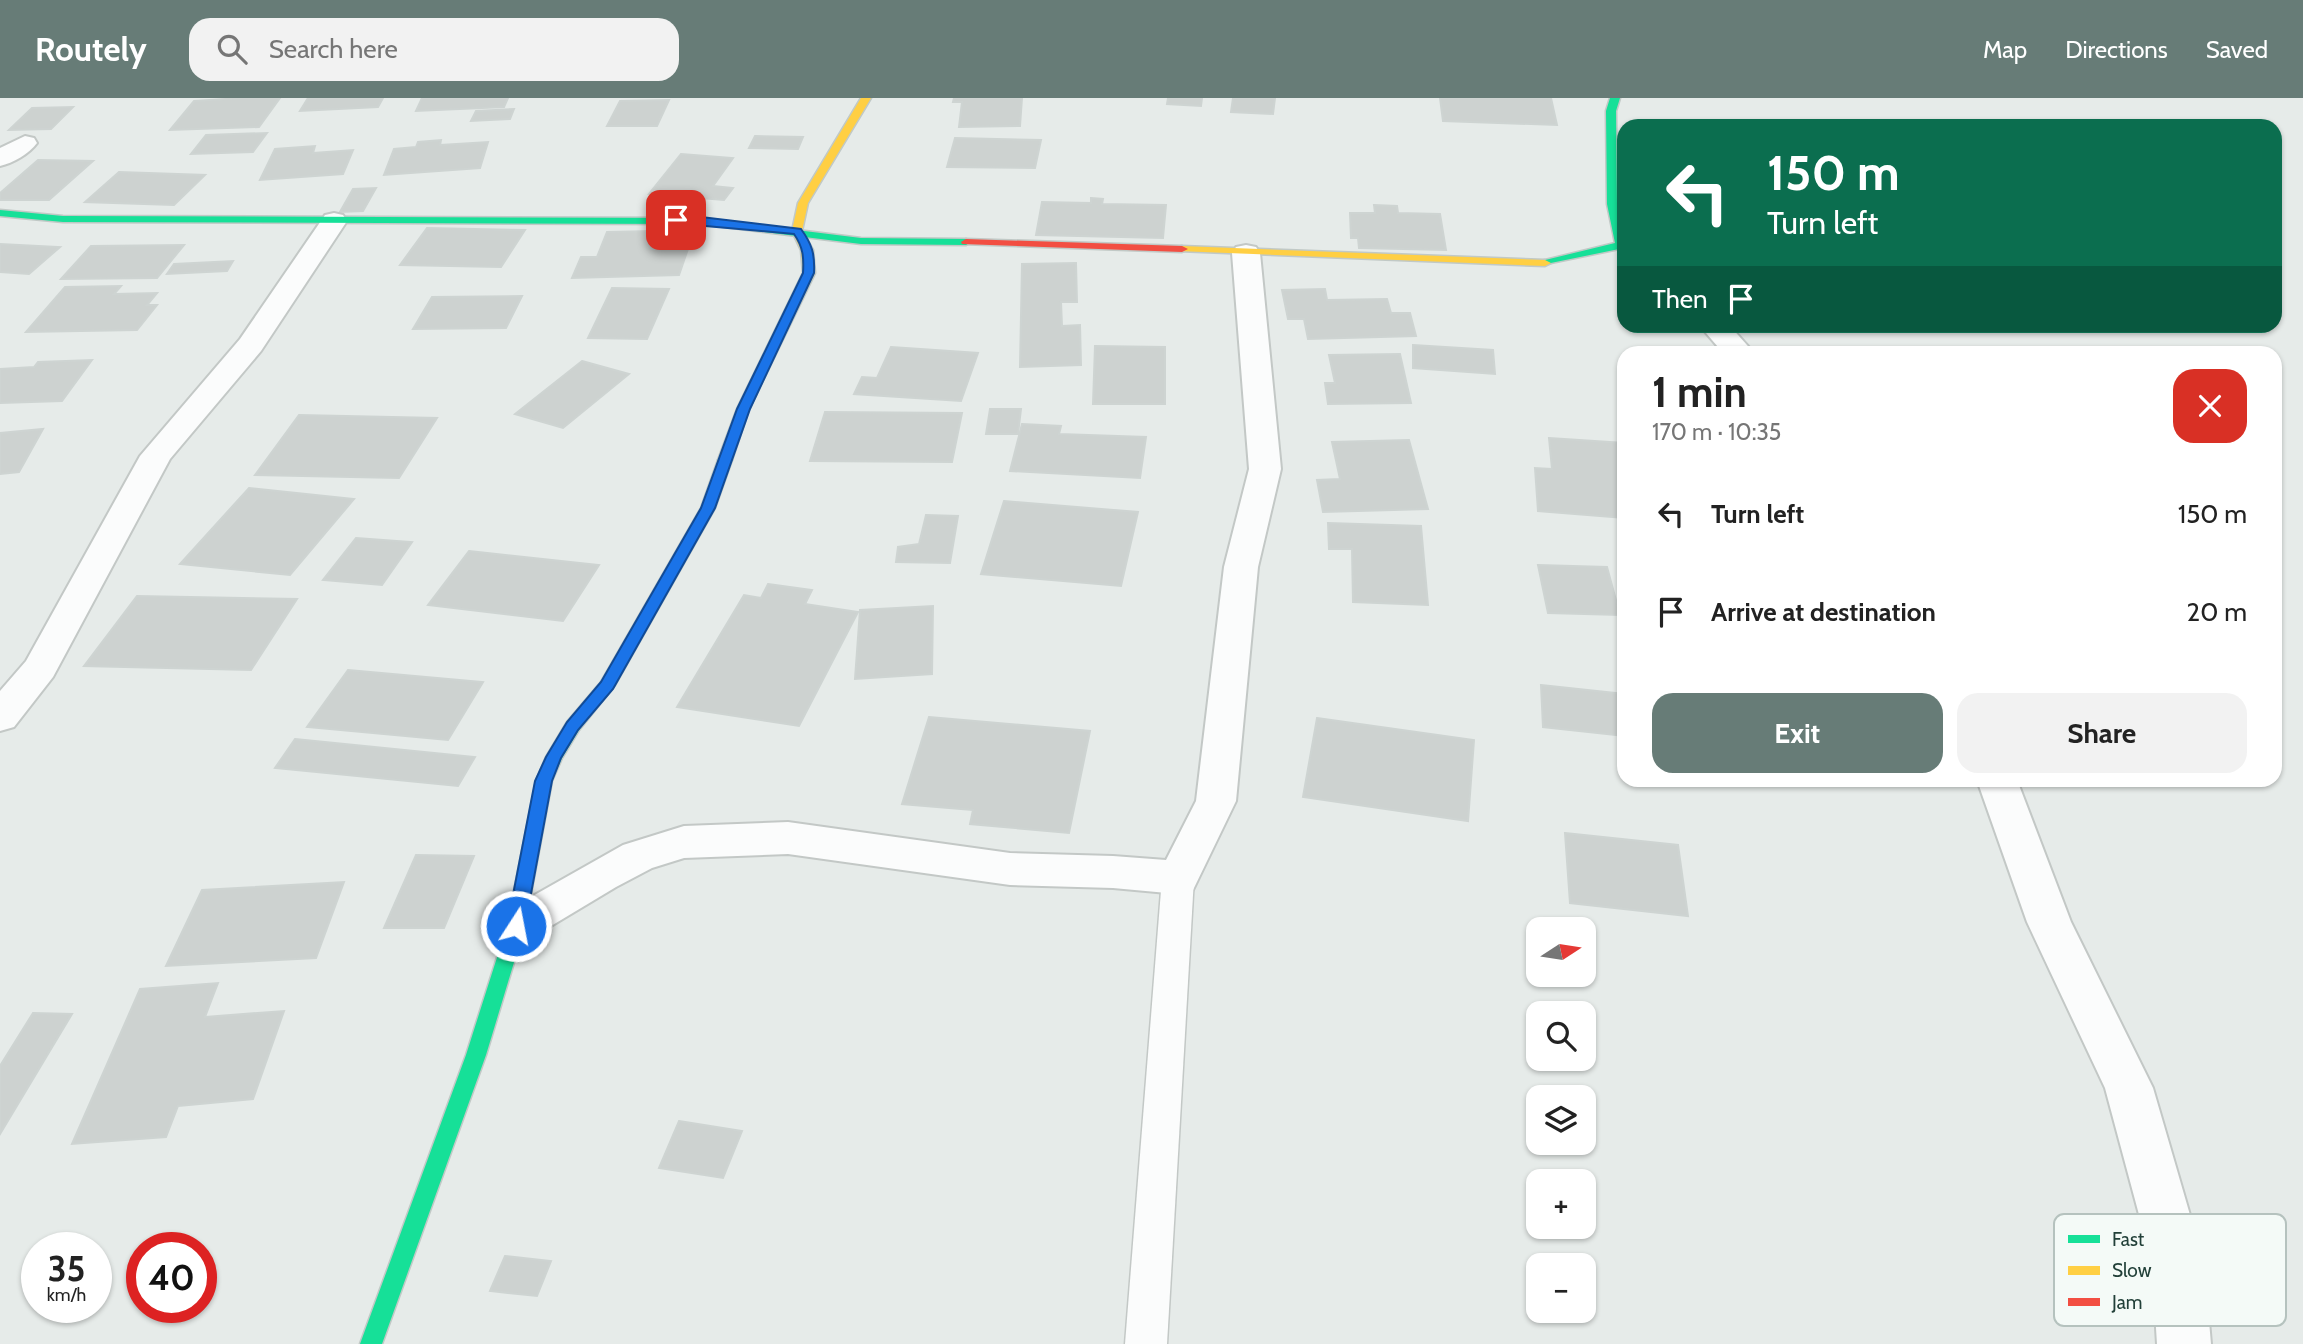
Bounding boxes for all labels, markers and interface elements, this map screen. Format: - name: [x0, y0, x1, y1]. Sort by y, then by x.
- search box: [189, 18, 679, 81]
- text: Routely: [35, 29, 147, 69]
- icon: search: [213, 30, 251, 68]
- text: Search here: [269, 33, 398, 65]
- text: Map: [1983, 35, 2027, 64]
- text: Directions: [2065, 35, 2168, 64]
- text: Saved: [2206, 35, 2268, 64]
- text: 150 m: [1767, 143, 1900, 202]
- icon: left: [1652, 147, 1743, 238]
- pin: [646, 190, 706, 250]
- icon: arrive: [657, 201, 695, 239]
- text: Turn left: [1767, 203, 1878, 242]
- icon: arrive: [1722, 280, 1760, 318]
- text: Then: [1652, 283, 1708, 315]
- text: 1 min: [1652, 366, 1747, 418]
- button: close: [2173, 369, 2247, 443]
- text: 170 m · 10:35: [1652, 418, 1781, 446]
- icon: left: [1652, 495, 1690, 533]
- text: Turn left: [1711, 498, 1804, 530]
- text: 150 m: [2178, 498, 2247, 530]
- icon: arrive: [1652, 593, 1690, 631]
- text: Arrive at destination: [1711, 596, 1936, 628]
- text: 20 m: [2187, 596, 2247, 628]
- button: Exit: [1652, 693, 1943, 773]
- button: Share: [1957, 693, 2247, 773]
- position arrow: [479, 889, 553, 963]
- north arrow: [1526, 917, 1596, 987]
- map controls: [1526, 917, 1596, 1323]
- button: search: [1526, 1001, 1596, 1071]
- button: layers: [1526, 1085, 1596, 1155]
- button: +: [1526, 1169, 1596, 1239]
- legend: [2054, 1214, 2286, 1326]
- text: Fast: [2112, 1228, 2145, 1251]
- speed limit sign: 40: [126, 1232, 217, 1323]
- text: 35: [48, 1247, 85, 1290]
- button: −: [1526, 1253, 1596, 1323]
- text: Slow: [2112, 1259, 2152, 1282]
- text: km/h: [47, 1284, 86, 1306]
- text: Jam: [2111, 1291, 2142, 1314]

